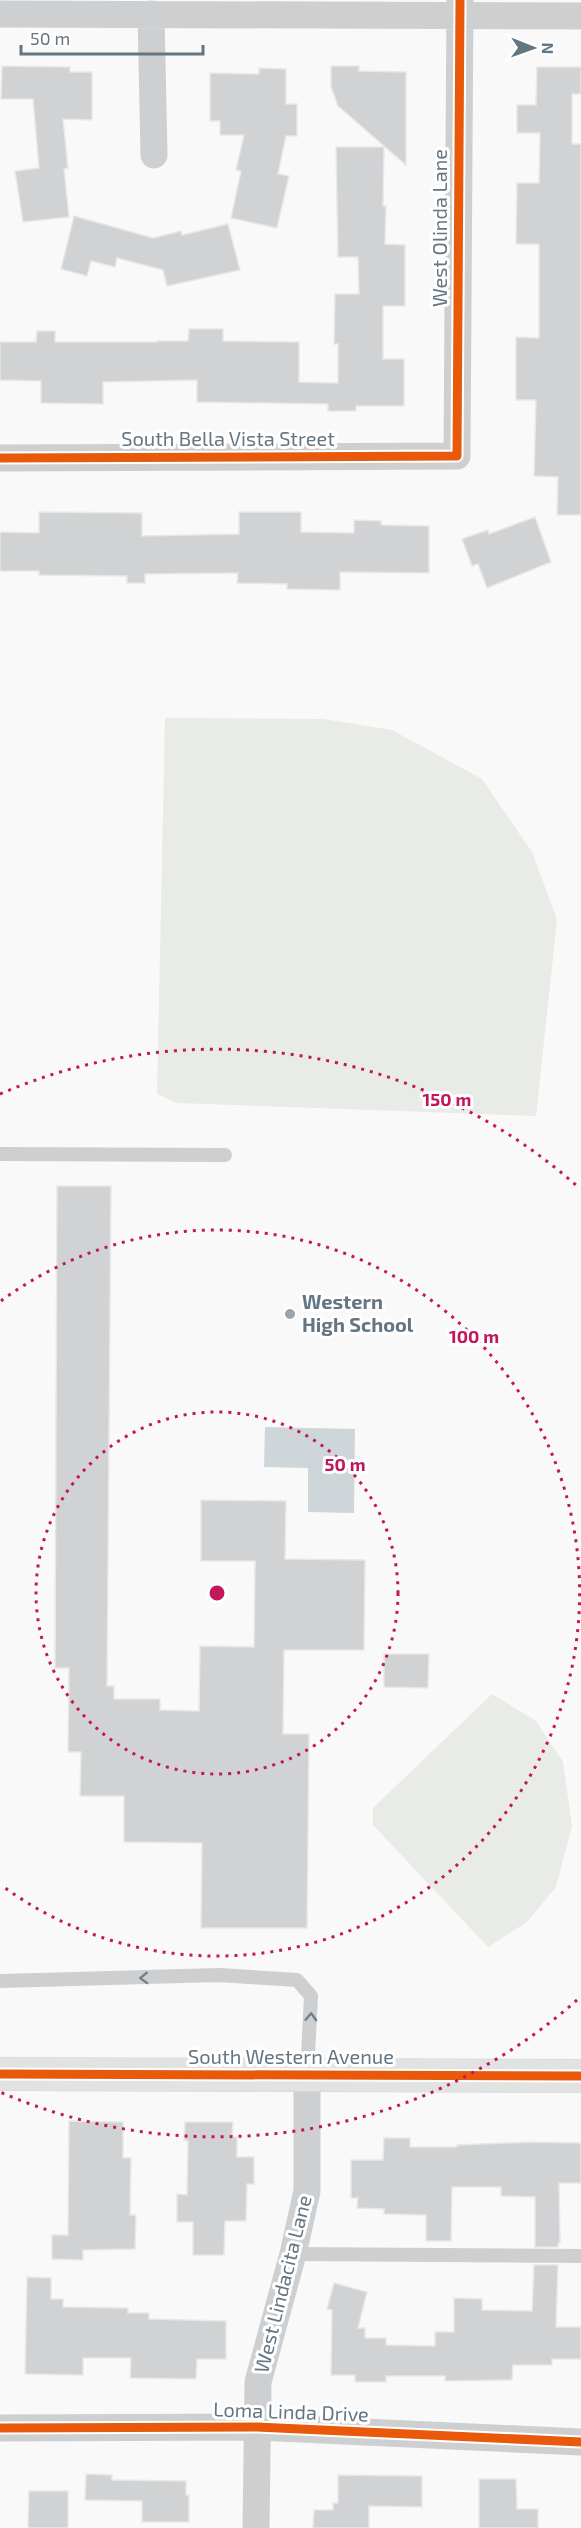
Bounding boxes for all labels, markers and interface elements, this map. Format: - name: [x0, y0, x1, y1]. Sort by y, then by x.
- scale bar: [21, 18, 202, 56]
- north arrow: [503, 18, 563, 78]
- text: 50 m: [30, 27, 70, 49]
- text: N: [539, 42, 558, 54]
- street label: West Olinda Lane: [427, 149, 451, 307]
- street label: South Bella Vista Street: [121, 426, 335, 450]
- text: 150 m: [423, 1088, 471, 1110]
- place label: Western High School: [302, 1289, 414, 1336]
- marker: Western High School: [283, 1307, 297, 1321]
- text: 100 m: [449, 1325, 499, 1347]
- text: 50 m: [324, 1453, 366, 1475]
- centre of rings: [207, 1583, 227, 1603]
- one-way arrow: [140, 1971, 149, 1984]
- one-way arrow: [304, 2012, 317, 2021]
- street label: South Western Avenue: [188, 2044, 394, 2068]
- street label: West Lindacita Lane: [248, 2192, 316, 2375]
- street label: Loma Linda Drive: [213, 2396, 369, 2426]

